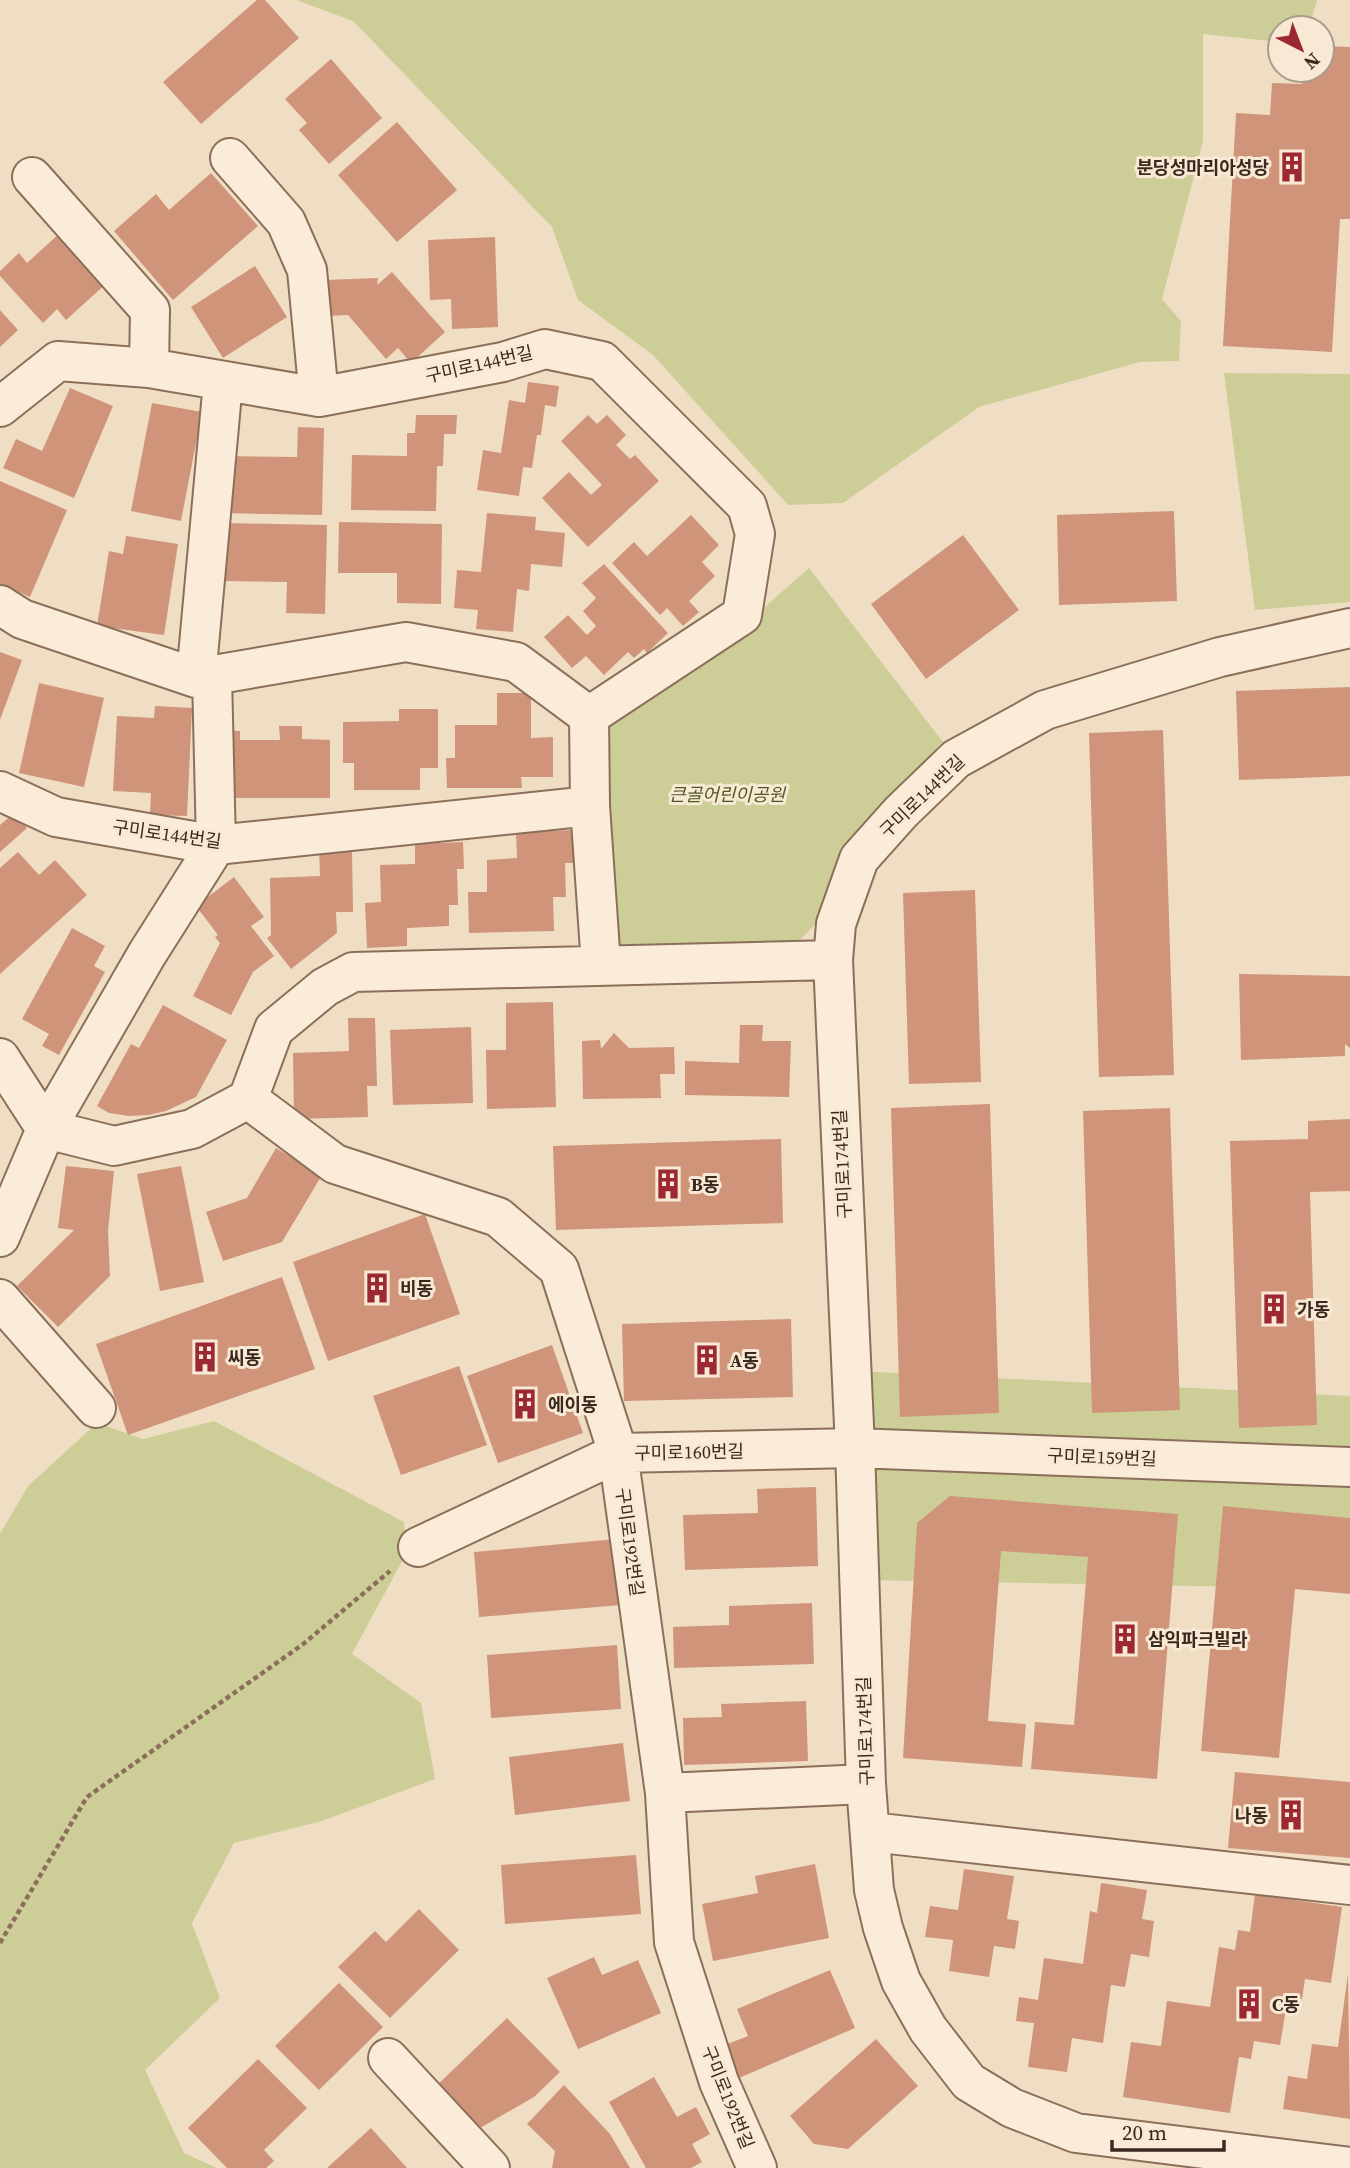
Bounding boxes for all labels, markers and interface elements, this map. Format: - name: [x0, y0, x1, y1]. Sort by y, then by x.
- north arrow: [1266, 14, 1336, 84]
- text: N: [1298, 47, 1326, 76]
- building icon: 분당성마리아성당: [1275, 150, 1309, 184]
- place label: 분당성마리아성당: [1137, 155, 1269, 180]
- street label: 구미로144번길: [423, 339, 535, 389]
- street label: 구미로144번길: [874, 749, 970, 843]
- park label: 큰골어린이공원: [669, 782, 786, 807]
- street label: 구미로144번길: [111, 814, 223, 854]
- street label: 구미로174번길: [827, 1109, 857, 1219]
- building icon: B동: [651, 1167, 685, 1201]
- place label: B동: [691, 1172, 719, 1197]
- building icon: 비동: [360, 1271, 394, 1305]
- place label: 비동: [400, 1276, 433, 1301]
- building icon: 가동: [1257, 1292, 1291, 1326]
- place label: 가동: [1297, 1297, 1330, 1322]
- building icon: 씨동: [188, 1340, 222, 1374]
- building icon: A동: [690, 1343, 724, 1377]
- place label: 씨동: [228, 1345, 261, 1370]
- place label: A동: [730, 1348, 759, 1373]
- building icon: 에이동: [508, 1387, 542, 1421]
- place label: 에이동: [548, 1392, 598, 1417]
- street label: 구미로160번길: [634, 1439, 744, 1465]
- street label: 구미로159번길: [1047, 1443, 1157, 1471]
- street label: 구미로192번길: [610, 1486, 650, 1598]
- building icon: 삼익파크빌라: [1108, 1622, 1142, 1656]
- place label: 삼익파크빌라: [1148, 1627, 1248, 1652]
- street label: 구미로174번길: [851, 1676, 879, 1786]
- building icon: 나동: [1274, 1798, 1308, 1832]
- place label: 나동: [1235, 1803, 1268, 1828]
- building icon: C동: [1232, 1987, 1266, 2021]
- place label: C동: [1272, 1992, 1300, 2017]
- street label: 구미로192번길: [696, 2041, 760, 2153]
- scale bar: [1112, 2108, 1224, 2152]
- text: 20 m: [1122, 2118, 1167, 2147]

